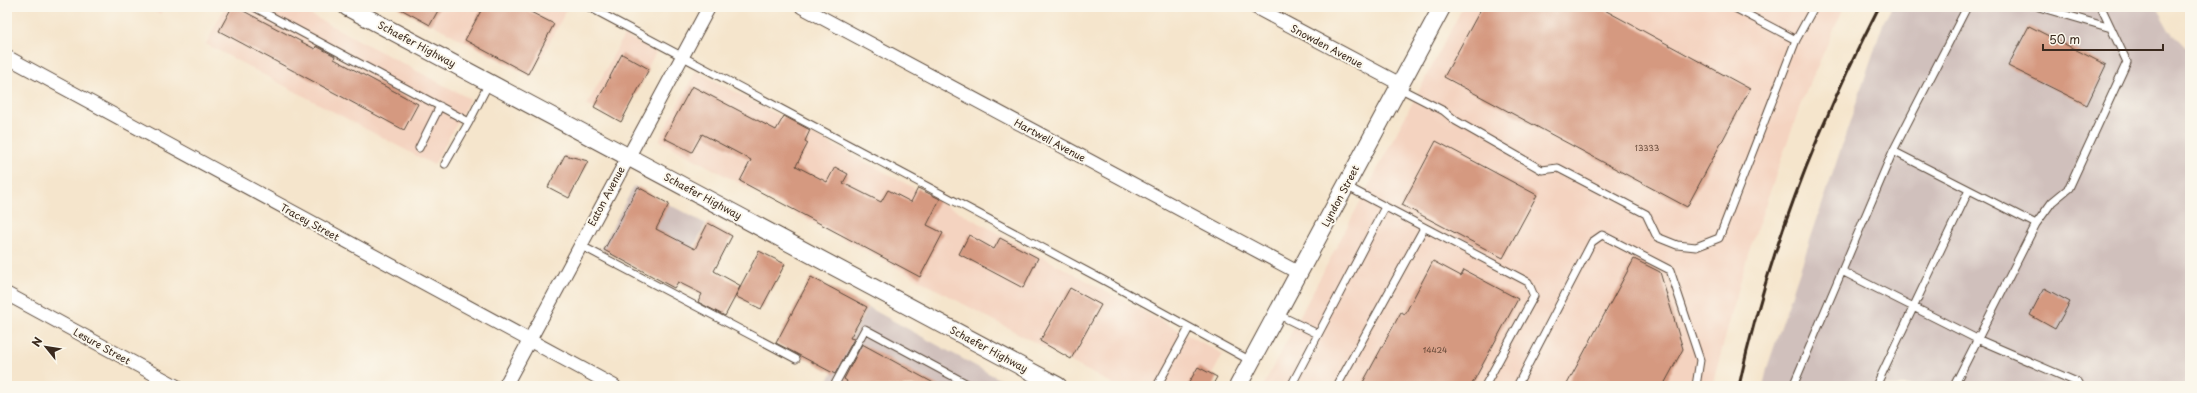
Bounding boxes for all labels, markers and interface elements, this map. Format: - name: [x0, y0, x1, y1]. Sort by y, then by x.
- street label: Schaefer Highway: [375, 17, 459, 71]
- street label: Snowden Avenue: [1288, 20, 1366, 71]
- scale bar: [2043, 26, 2163, 52]
- text: 50 m: [2049, 30, 2080, 48]
- street label: Hartwell Avenue: [1012, 114, 1089, 165]
- house number: 13333: [1635, 142, 1659, 154]
- street label: Lyndon Street: [1317, 162, 1363, 230]
- street label: Eaton Avenue: [583, 163, 628, 228]
- street label: Schaefer Highway: [661, 169, 745, 223]
- street label: Tracey Street: [278, 199, 342, 244]
- street label: Schaefer Highway: [947, 322, 1031, 376]
- street label: Lesure Street: [71, 324, 134, 367]
- north arrow: [26, 327, 66, 367]
- text: N: [27, 333, 47, 350]
- house number: 14424: [1423, 344, 1447, 356]

